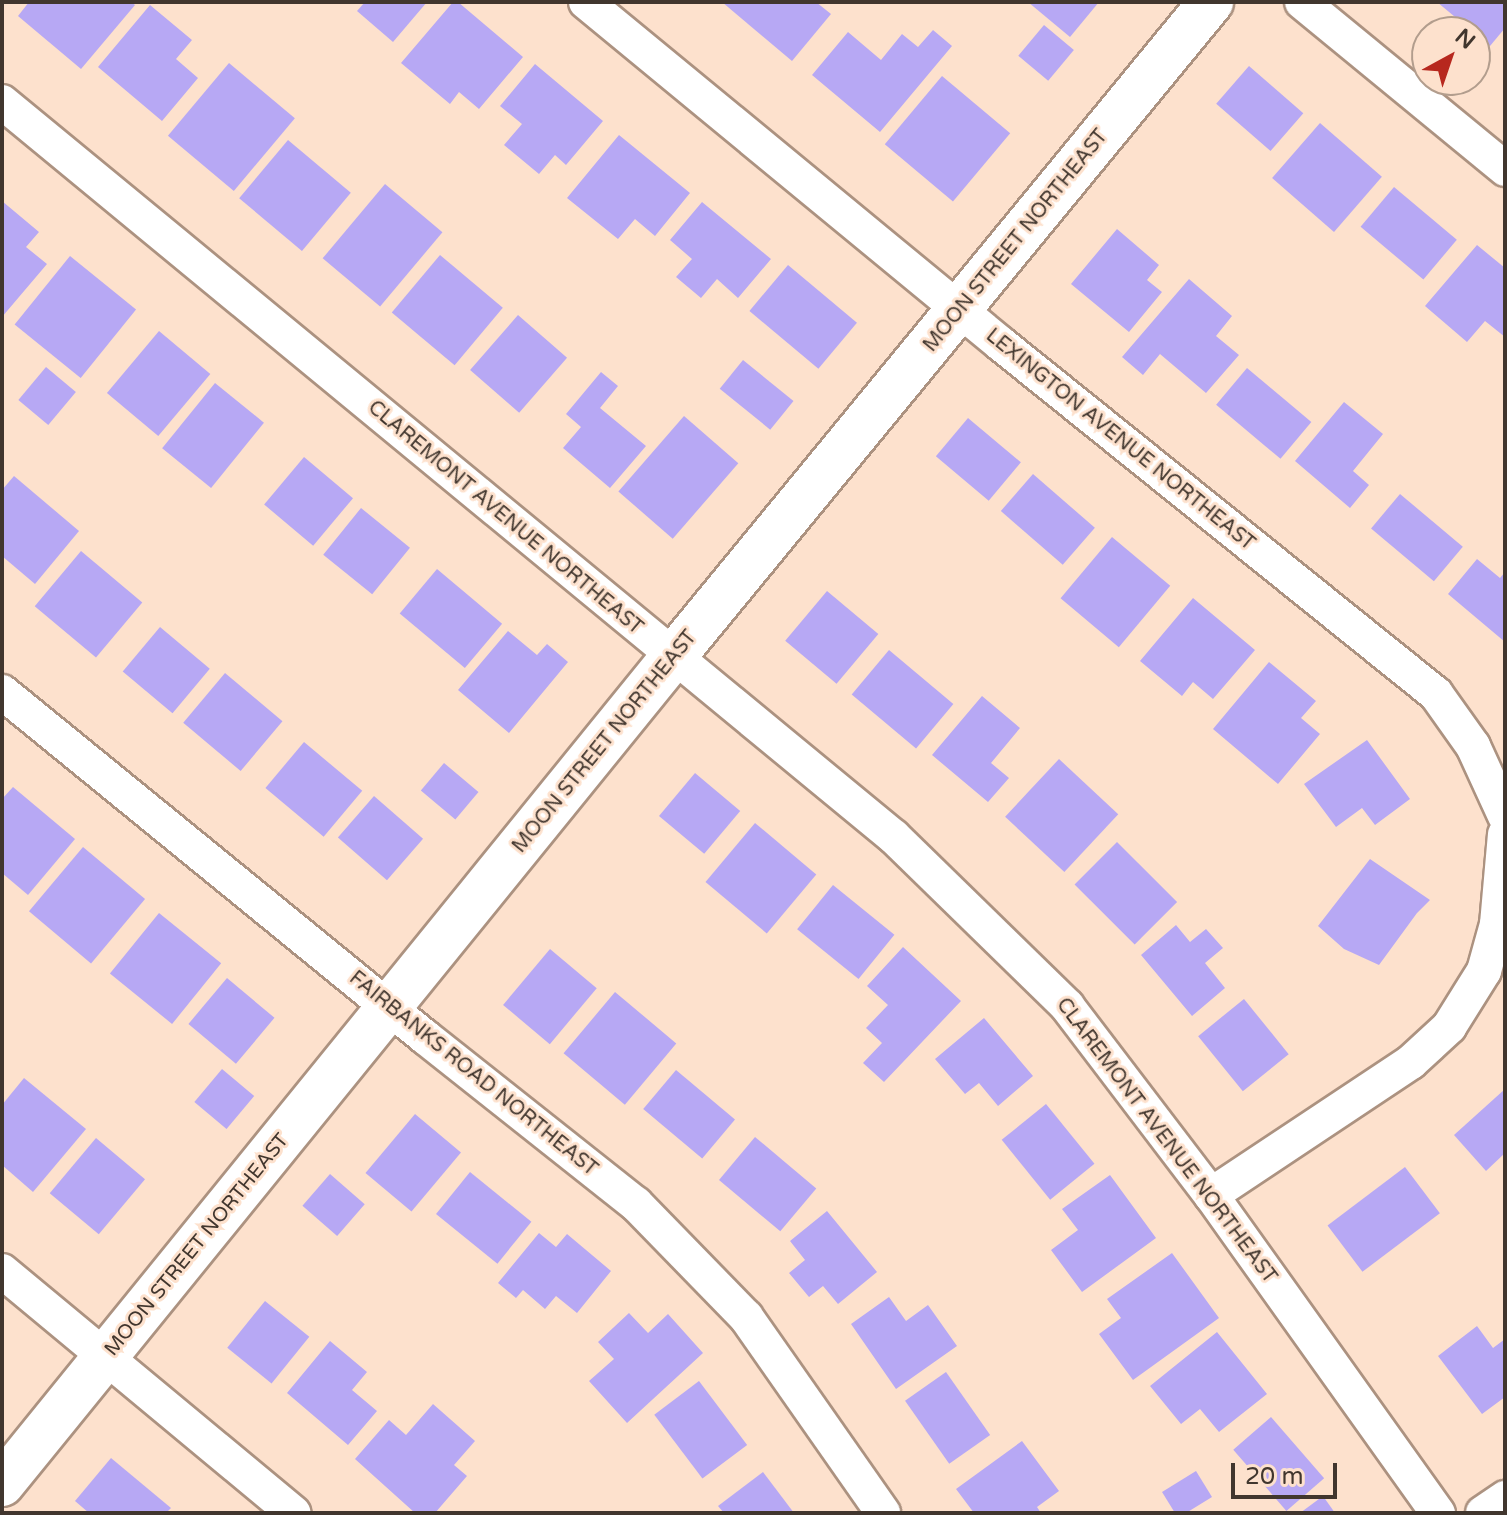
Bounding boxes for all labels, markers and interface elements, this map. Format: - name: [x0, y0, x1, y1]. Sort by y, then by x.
- north arrow: [1411, 16, 1491, 96]
- text: N: [1450, 24, 1480, 55]
- street label: MOON STREET NORTHEAST: [919, 125, 1113, 357]
- street label: LEXINGTON AVENUE NORTHEAST: [981, 324, 1259, 556]
- street label: CLAREMONT AVENUE NORTHEAST: [363, 396, 647, 640]
- street label: MOON STREET NORTHEAST: [508, 626, 702, 858]
- street label: FAIRBANKS ROAD NORTHEAST: [344, 966, 602, 1182]
- street label: CLAREMONT AVENUE NORTHEAST: [1051, 994, 1281, 1288]
- street label: MOON STREET NORTHEAST: [100, 1129, 294, 1361]
- scale bar: [1235, 1447, 1341, 1497]
- text: 20 m: [1245, 1462, 1303, 1491]

